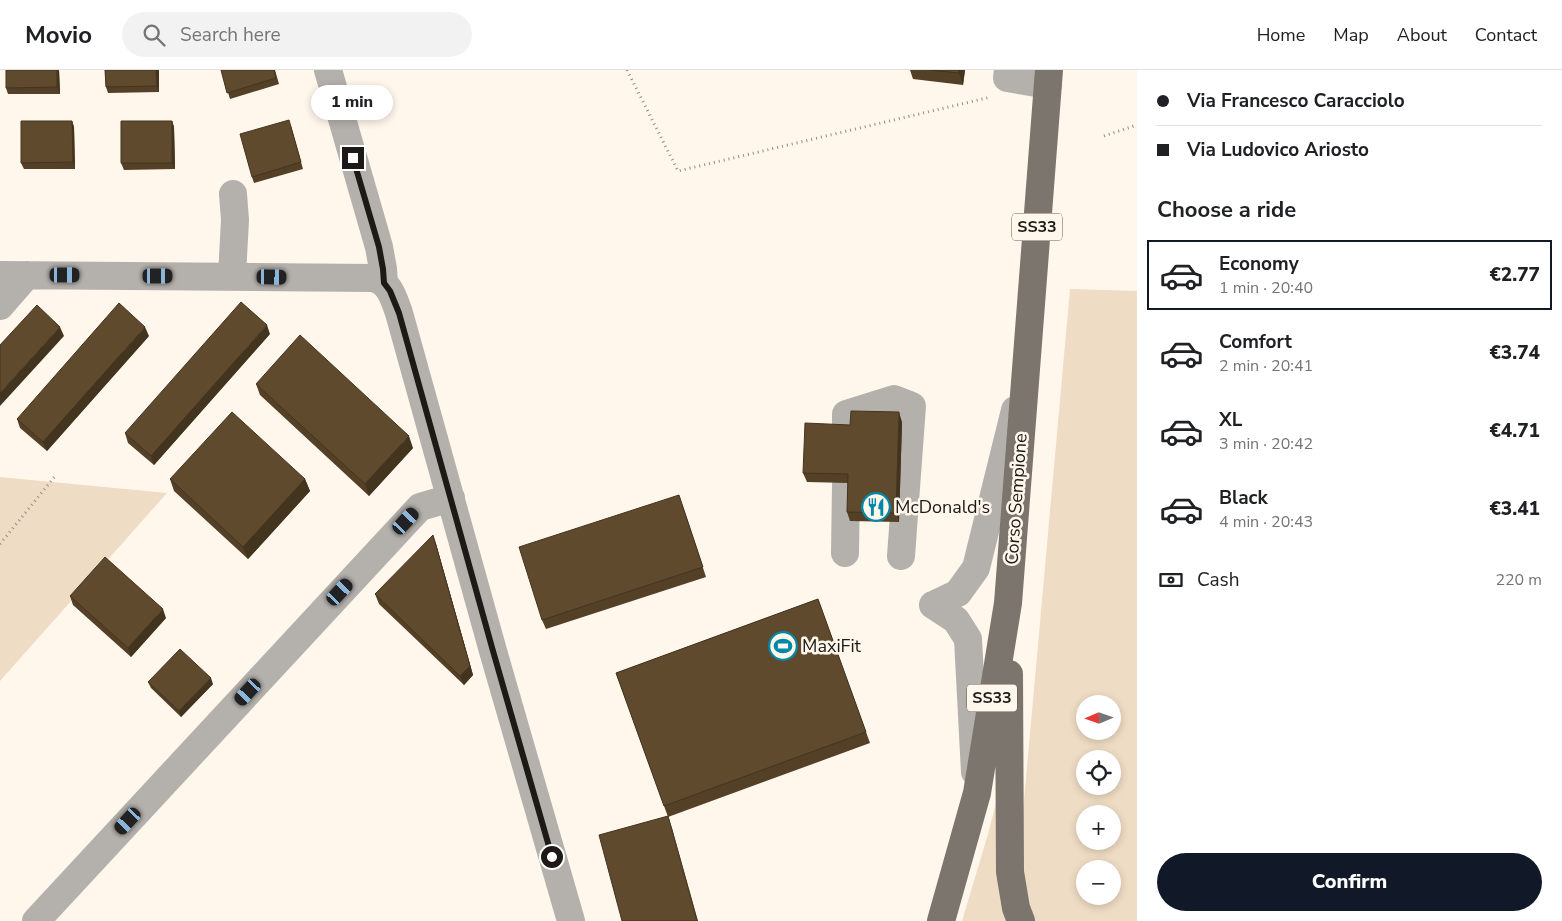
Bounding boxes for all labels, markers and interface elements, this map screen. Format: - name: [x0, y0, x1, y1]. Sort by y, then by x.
- search box: [122, 12, 472, 57]
- text: Movio: [25, 19, 92, 51]
- icon: search: [140, 21, 168, 49]
- text: Search here: [180, 22, 281, 48]
- text: Home: [1257, 23, 1305, 47]
- text: Map: [1333, 23, 1369, 47]
- text: About: [1397, 23, 1447, 47]
- text: Contact: [1475, 23, 1537, 47]
- callout: 1 min: [312, 86, 394, 121]
- text: Via Francesco Caracciolo: [1187, 88, 1405, 114]
- text: 1 min: [331, 91, 373, 113]
- text: Via Ludovico Ariosto: [1187, 137, 1369, 163]
- route end: [342, 147, 364, 169]
- text: Choose a ride: [1157, 195, 1296, 225]
- road number: SS33: [1012, 214, 1062, 240]
- text: Economy: [1219, 251, 1299, 277]
- icon: car: [1159, 253, 1204, 298]
- text: €2.77: [1489, 262, 1540, 288]
- car: [50, 268, 80, 283]
- car: [143, 269, 173, 284]
- car: [256, 269, 287, 285]
- text: 1 min · 20:40: [1219, 277, 1313, 299]
- text: Comfort: [1219, 329, 1292, 355]
- icon: car: [1159, 331, 1204, 376]
- text: €3.74: [1489, 340, 1540, 366]
- text: 2 min · 20:41: [1219, 355, 1313, 377]
- text: XL: [1219, 407, 1242, 433]
- icon: car: [1159, 409, 1204, 454]
- text: €4.71: [1489, 418, 1540, 444]
- street label: Corso Sempione: [999, 432, 1033, 566]
- text: 3 min · 20:42: [1219, 433, 1313, 455]
- text: Black: [1219, 485, 1268, 511]
- icon: car: [1159, 487, 1204, 532]
- restaurant icon: McDonald's: [861, 492, 891, 522]
- place label: McDonald's: [895, 495, 990, 519]
- text: €3.41: [1489, 496, 1540, 522]
- car: [390, 505, 421, 537]
- text: 4 min · 20:43: [1219, 511, 1313, 533]
- icon: cash: [1157, 566, 1185, 594]
- text: Cash: [1197, 567, 1239, 593]
- text: 220 m: [1495, 569, 1542, 591]
- car: [324, 576, 355, 608]
- sports icon: MaxiFit: [768, 631, 798, 661]
- place label: MaxiFit: [802, 634, 862, 658]
- car: [232, 676, 263, 708]
- road number: SS33: [967, 684, 1017, 711]
- north arrow: [1076, 695, 1121, 740]
- map controls: [1076, 695, 1121, 905]
- button: locate: [1076, 750, 1121, 795]
- car: [112, 805, 143, 837]
- button: +: [1076, 805, 1121, 850]
- route start: [541, 846, 563, 868]
- button: Confirm: [1157, 853, 1542, 911]
- button: −: [1076, 860, 1121, 905]

